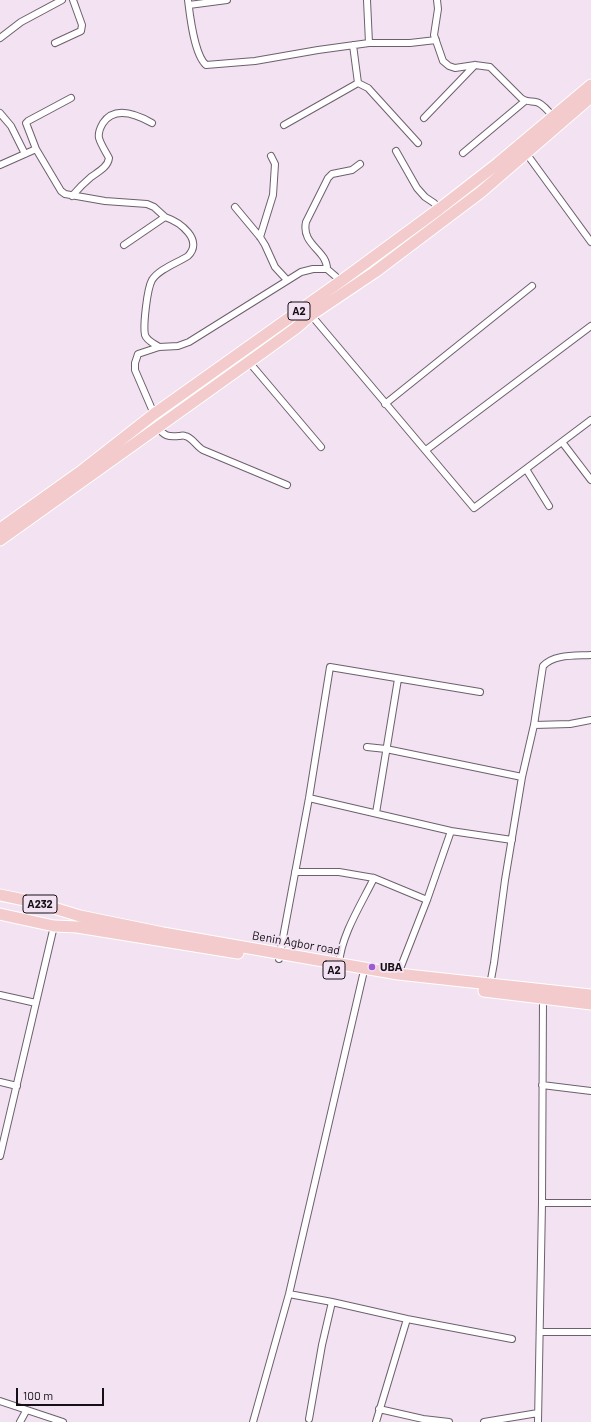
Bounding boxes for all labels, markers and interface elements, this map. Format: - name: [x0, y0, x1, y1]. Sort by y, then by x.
- road number: A2: [288, 302, 310, 320]
- road number: A232: [23, 895, 57, 913]
- street label: Benin Agbor road: [251, 928, 341, 958]
- place label: UBA: [380, 960, 403, 974]
- road number: A2: [323, 961, 345, 979]
- marker: UBA: [367, 962, 377, 972]
- scale bar: [18, 1380, 106, 1406]
- text: 100 m: [23, 1388, 53, 1402]

